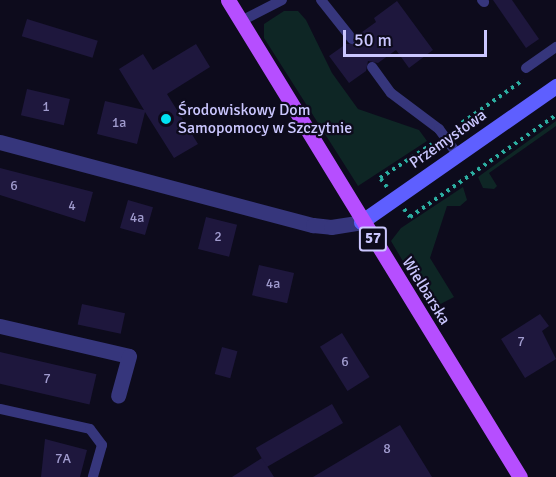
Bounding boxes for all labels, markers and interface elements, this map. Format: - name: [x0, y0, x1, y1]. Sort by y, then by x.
- scale bar: [346, 18, 490, 56]
- text: 50 m: [354, 29, 392, 51]
- house number: 1: [42, 99, 50, 115]
- place label: Środowiskowy Dom Samopomocy w Szczytnie: [178, 100, 352, 138]
- street label: Przemysłowa: [406, 105, 490, 173]
- marker: Środowiskowy Dom Samopomocy w Szczytnie: [159, 112, 173, 126]
- house number: 1a: [112, 115, 126, 131]
- house number: 6: [10, 178, 18, 194]
- house number: 4: [68, 198, 76, 214]
- house number: 4a: [130, 210, 144, 226]
- road number: 57: [358, 227, 388, 251]
- house number: 2: [214, 229, 222, 245]
- street label: Wielbarska: [398, 254, 454, 328]
- house number: 4a: [266, 276, 280, 292]
- house number: 7: [517, 334, 525, 350]
- house number: 6: [341, 354, 349, 370]
- house number: 7: [43, 371, 51, 387]
- house number: 8: [383, 441, 391, 457]
- house number: 7A: [55, 451, 71, 467]

